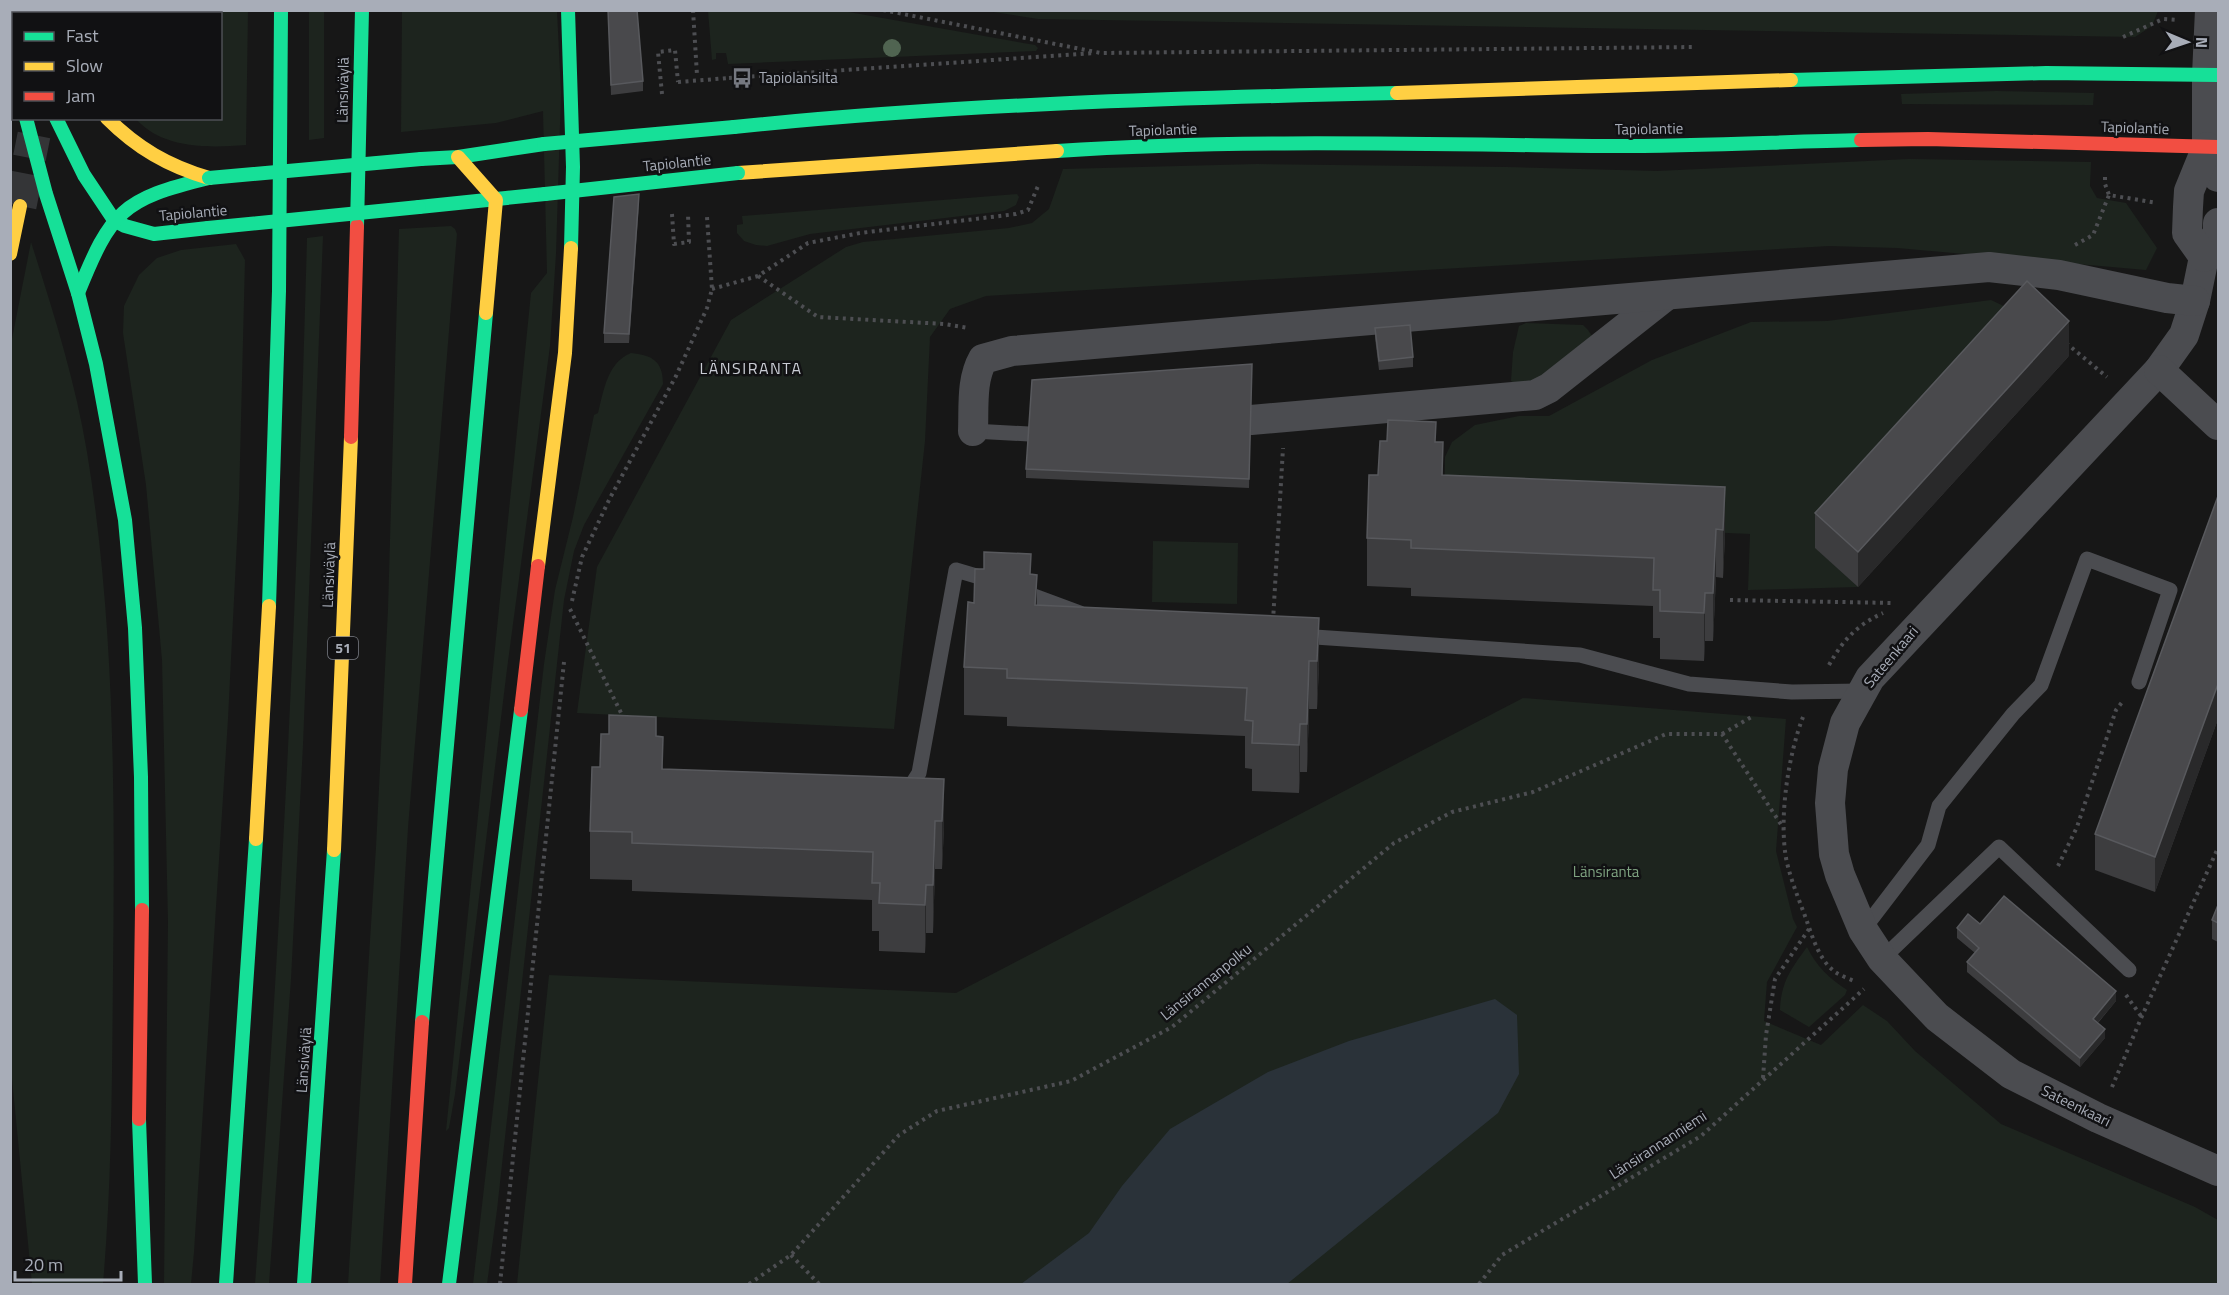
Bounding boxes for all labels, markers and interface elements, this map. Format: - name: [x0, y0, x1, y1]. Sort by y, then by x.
- legend: [12, 12, 222, 120]
- north arrow: [2157, 12, 2217, 72]
- text: Fast: [66, 22, 99, 49]
- text: N: [2190, 37, 2214, 48]
- text: Slow: [66, 52, 103, 79]
- street label: Länsiväylä: [330, 56, 355, 123]
- bus stop icon: Tapiolansilta: [730, 66, 754, 90]
- place label: Tapiolansilta: [759, 66, 838, 89]
- text: Jam: [66, 82, 95, 109]
- street label: Tapiolantie: [2100, 115, 2170, 140]
- street label: Tapiolantie: [1615, 116, 1683, 141]
- street label: Tapiolantie: [1128, 117, 1198, 142]
- street label: Tapiolantie: [642, 147, 712, 178]
- street label: Tapiolantie: [158, 198, 228, 227]
- district label: LÄNSIRANTA: [700, 356, 802, 380]
- street label: Länsiväylä: [316, 541, 341, 608]
- street label: Sateenkaari: [1858, 621, 1923, 693]
- road number: 51: [328, 637, 358, 659]
- park label: Länsiranta: [1573, 860, 1640, 883]
- street label: Länsirannanpolku: [1155, 937, 1256, 1026]
- street label: Länsiväylä: [290, 1026, 317, 1094]
- street label: Sateenkaari: [2038, 1079, 2115, 1132]
- street label: Länsirannanniemi: [1604, 1104, 1711, 1185]
- scale bar: [15, 1244, 122, 1282]
- text: 20 m: [24, 1251, 63, 1278]

